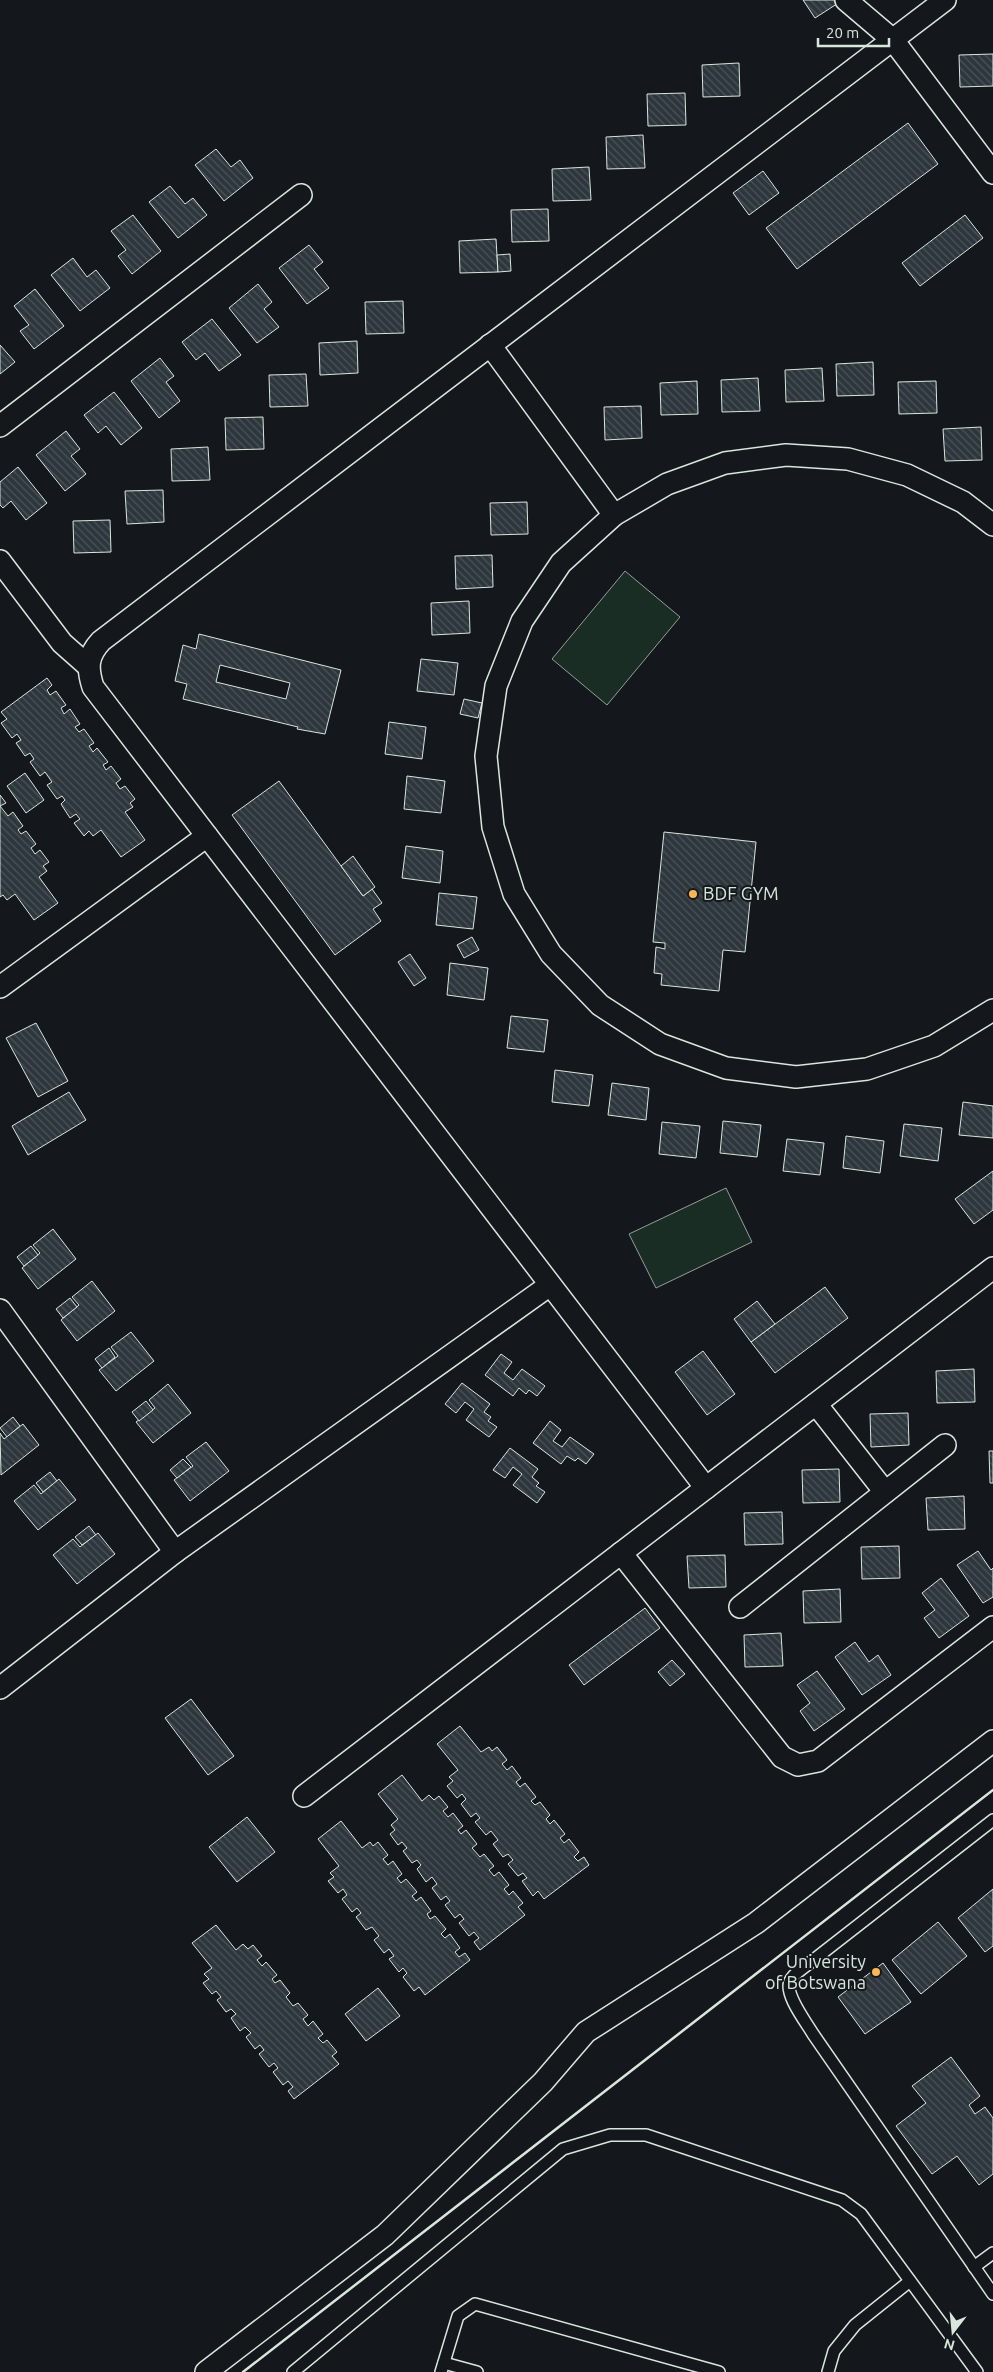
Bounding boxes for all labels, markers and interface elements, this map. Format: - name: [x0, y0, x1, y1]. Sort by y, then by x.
- scale bar: [818, 15, 889, 47]
- text: 20 m: [826, 24, 859, 41]
- place label: BDF GYM: [703, 883, 779, 903]
- marker: BDF GYM: [687, 888, 699, 900]
- place label: University of Botswana: [765, 1951, 866, 1992]
- marker: University of Botswana: [870, 1966, 882, 1978]
- north arrow: [928, 2307, 978, 2357]
- text: N: [942, 2335, 957, 2354]

